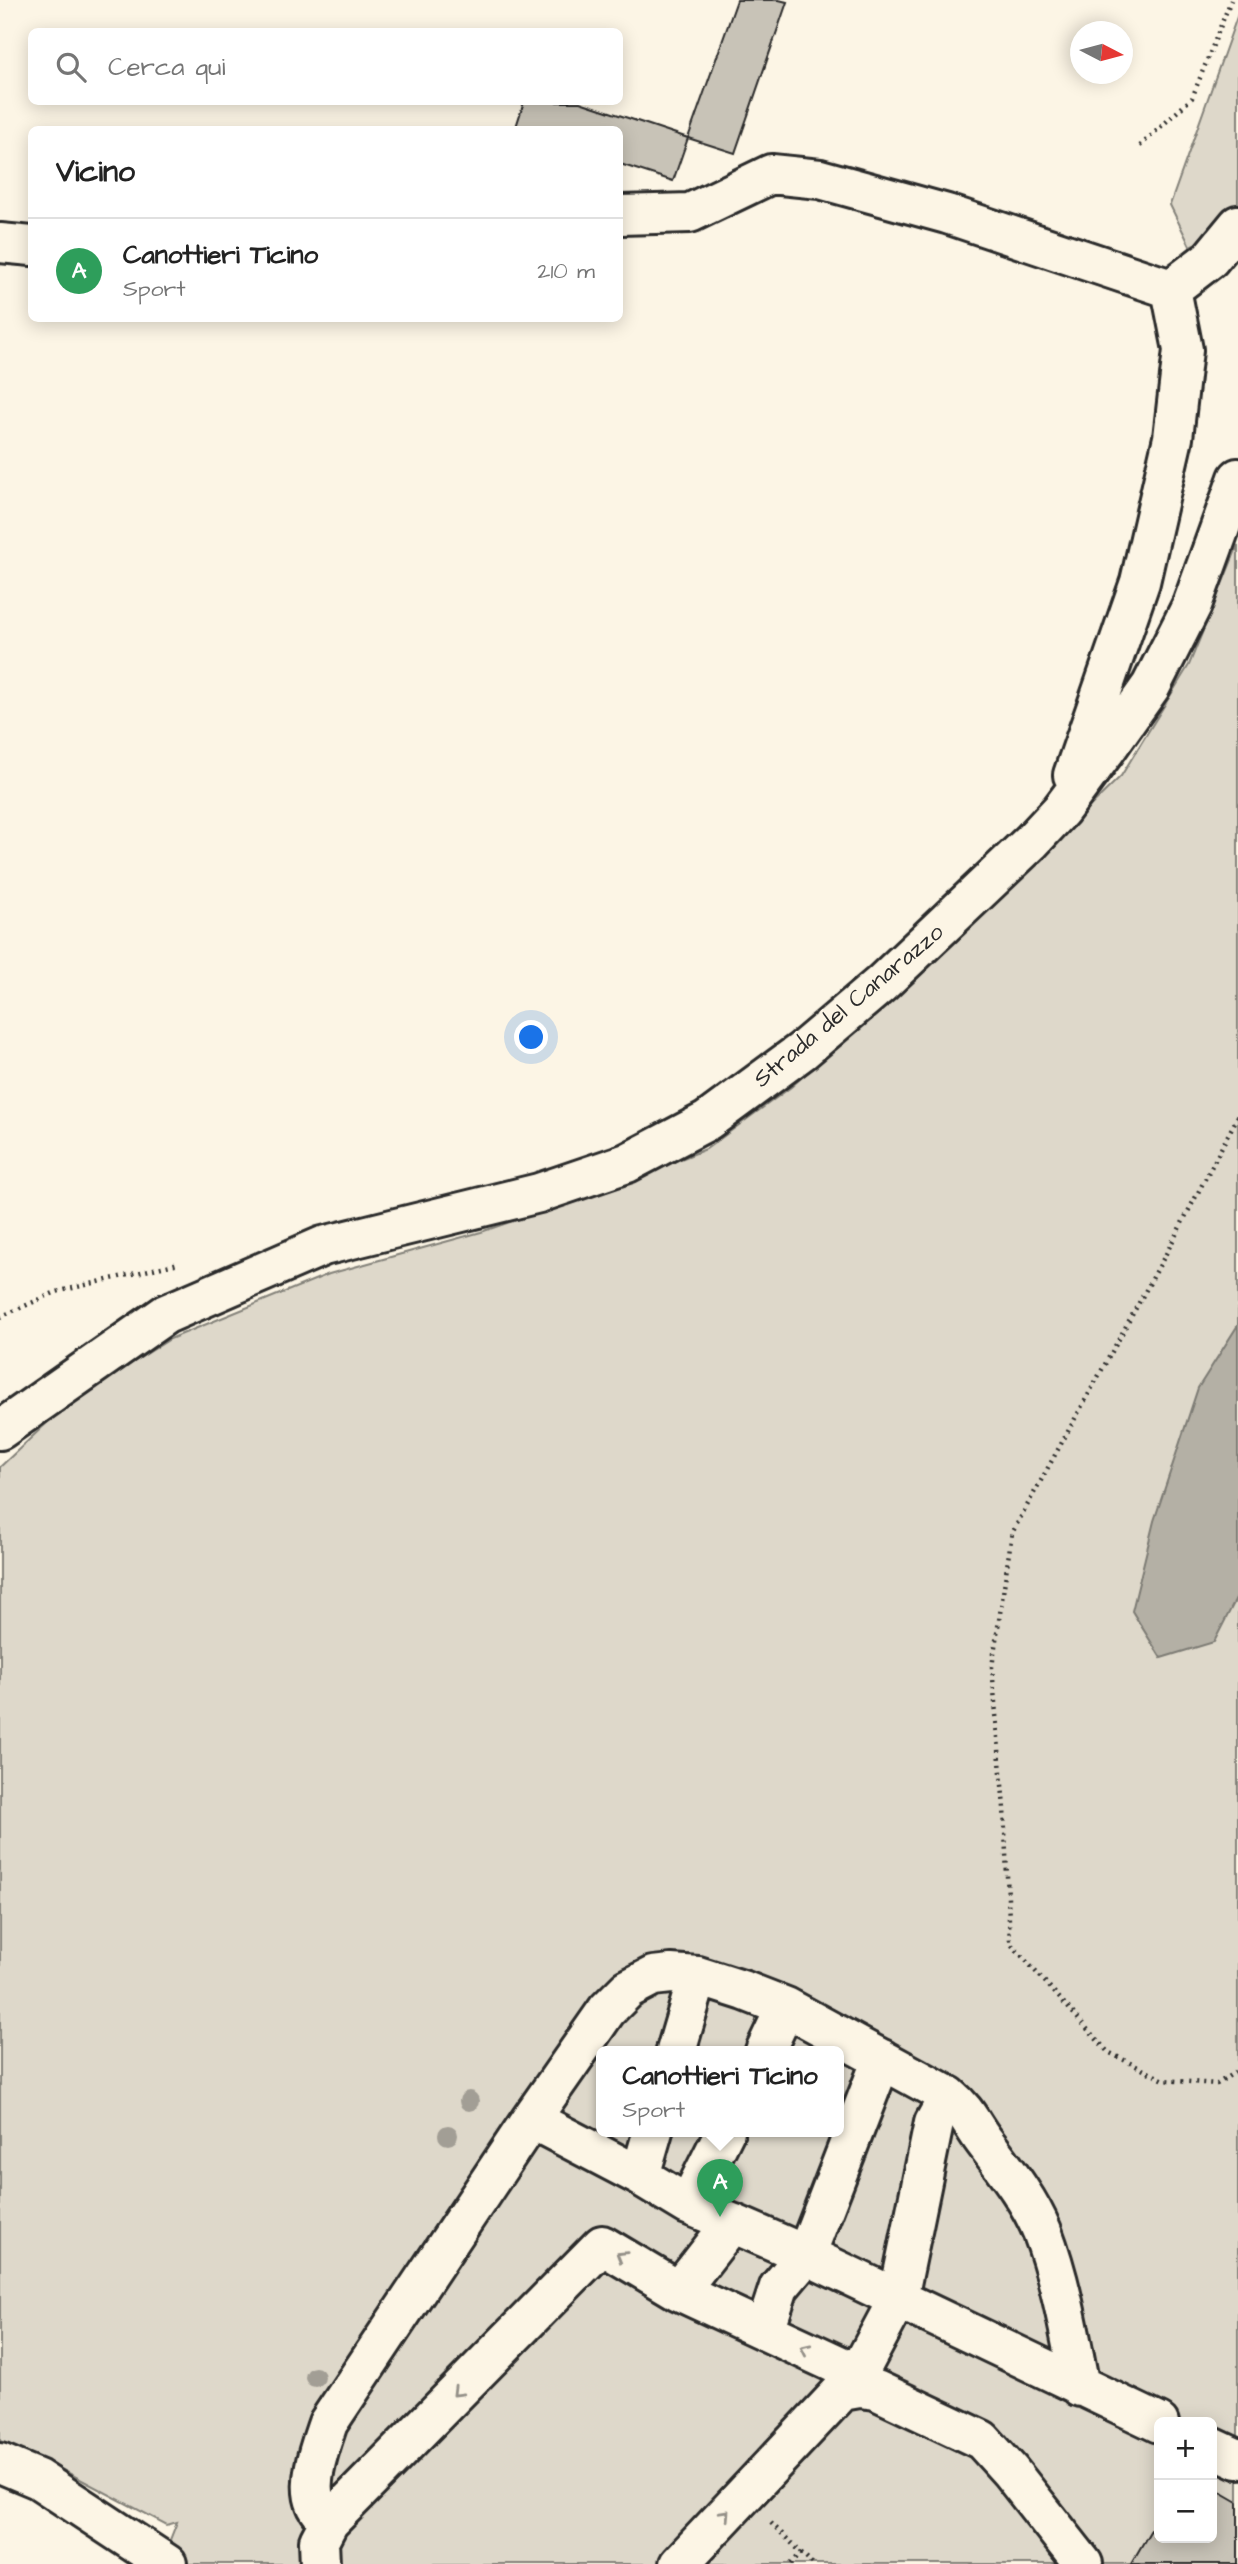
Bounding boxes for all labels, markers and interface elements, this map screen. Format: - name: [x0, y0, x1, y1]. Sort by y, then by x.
- north arrow: [1070, 21, 1133, 84]
- search box: [28, 28, 623, 105]
- icon: search: [52, 48, 90, 86]
- text: Cerca qui: [108, 49, 225, 85]
- text: Vicino: [56, 151, 135, 193]
- text: Canottieri Ticino: [123, 237, 318, 273]
- text: A: [72, 255, 86, 287]
- text: 210 m: [537, 255, 595, 287]
- text: Sport: [123, 273, 186, 305]
- street label: Strada del Canarazzo: [746, 915, 952, 1096]
- your location: [514, 1020, 548, 1054]
- popup: [596, 2046, 844, 2137]
- text: Canottieri Ticino: [622, 2058, 818, 2094]
- text: Sport: [622, 2094, 685, 2126]
- pin: A: [697, 2159, 743, 2217]
- one-way arrow: [615, 2252, 628, 2265]
- one-way arrow: [800, 2343, 812, 2357]
- one-way arrow: [453, 2383, 466, 2396]
- map controls: [1154, 2417, 1217, 2543]
- button: +: [1154, 2417, 1217, 2480]
- button: −: [1154, 2480, 1217, 2543]
- one-way arrow: [717, 2509, 730, 2522]

